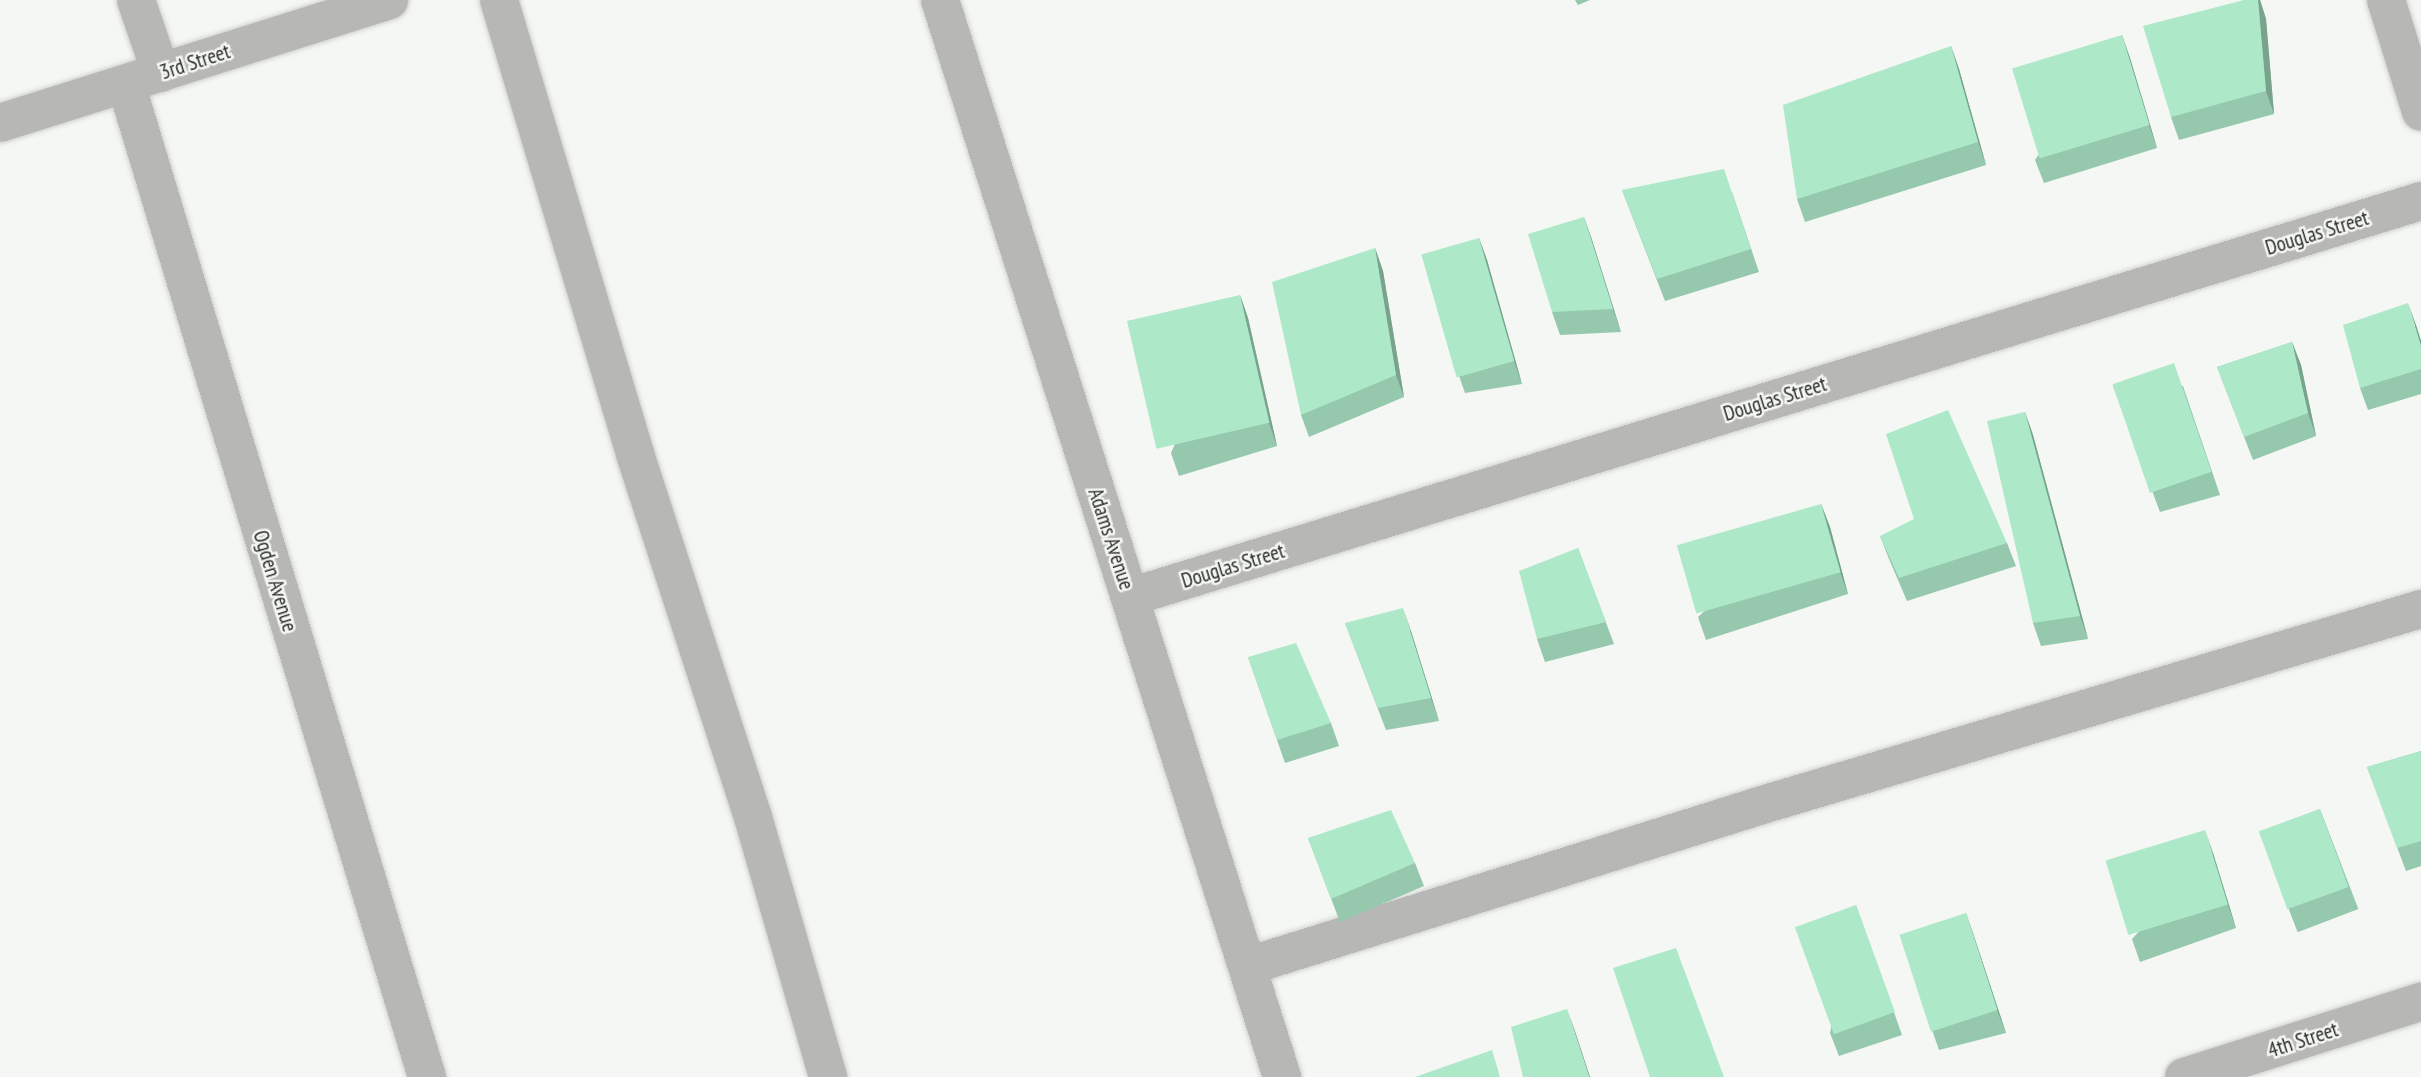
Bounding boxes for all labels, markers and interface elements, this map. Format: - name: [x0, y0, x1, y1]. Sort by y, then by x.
- street label: 3rd Street: [157, 39, 233, 85]
- street label: Douglas Street: [2262, 205, 2372, 261]
- street label: Douglas Street: [1720, 371, 1830, 427]
- street label: Adams Avenue: [1083, 485, 1139, 593]
- street label: Ogden Avenue: [248, 527, 302, 635]
- street label: Douglas Street: [1178, 538, 1288, 594]
- street label: 4th Street: [2265, 1017, 2341, 1063]

